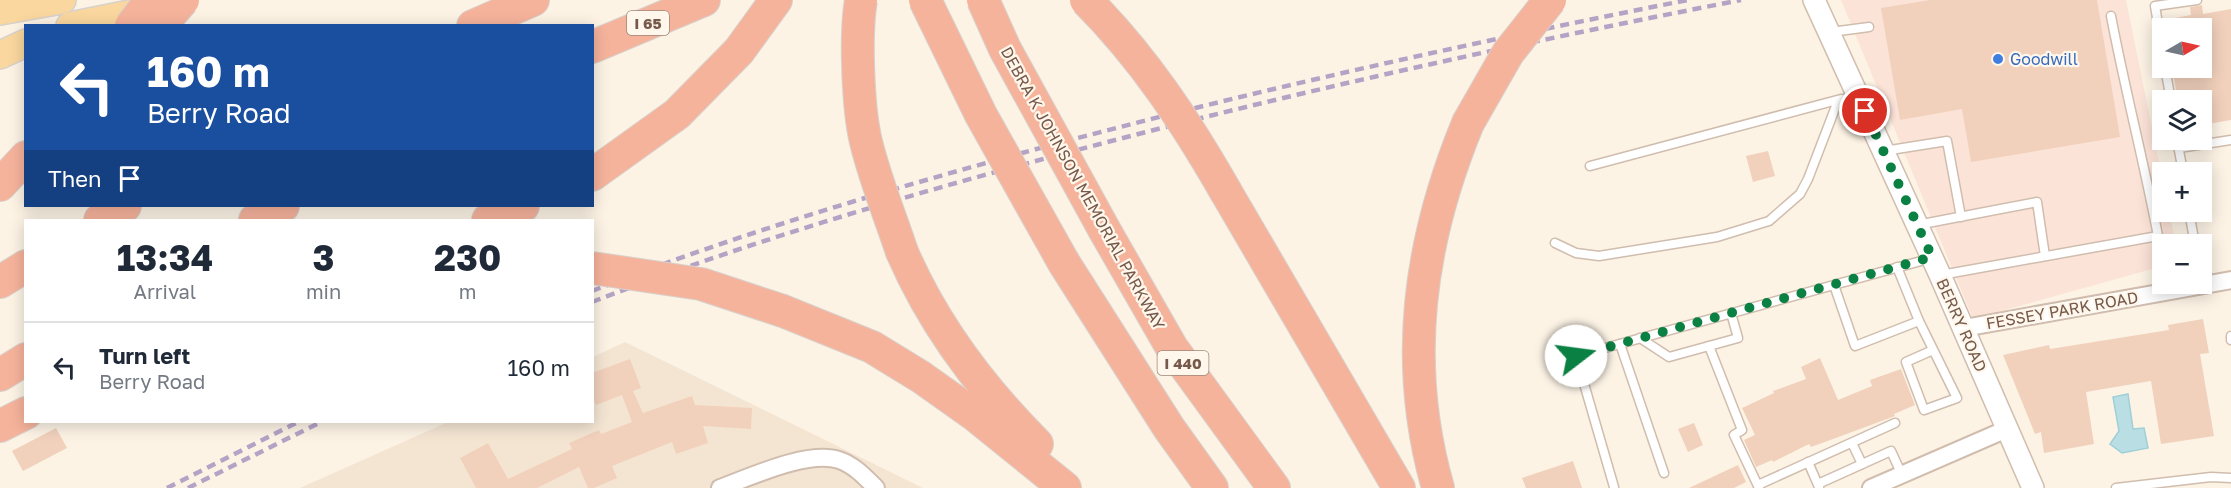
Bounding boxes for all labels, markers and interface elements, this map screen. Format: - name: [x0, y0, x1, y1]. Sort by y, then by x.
- road number: I 65: [627, 11, 669, 35]
- north arrow: [2152, 18, 2212, 78]
- map controls: [2152, 18, 2212, 294]
- street label: DEBRA K JOHNSON MEMORIAL PARKWAY: [997, 43, 1170, 334]
- text: 160 m: [147, 46, 270, 96]
- icon: left: [48, 48, 126, 126]
- place label: Goodwill: [2010, 49, 2078, 69]
- marker: Goodwill: [1991, 52, 2005, 66]
- pin: [1839, 85, 1890, 136]
- button: layers: [2152, 90, 2212, 150]
- icon: arrive: [1848, 94, 1881, 127]
- text: Berry Road: [147, 97, 291, 129]
- icon: arrive: [113, 162, 146, 195]
- button: +: [2152, 162, 2212, 222]
- text: Then: [48, 165, 101, 192]
- button: −: [2152, 234, 2212, 294]
- text: 13:34: [117, 236, 213, 279]
- text: 3: [313, 236, 335, 279]
- text: 230: [434, 236, 501, 279]
- street label: BERRY ROAD: [1932, 275, 1992, 375]
- text: Arrival: [134, 279, 196, 303]
- text: min: [306, 279, 341, 303]
- text: m: [459, 279, 476, 303]
- street label: FESSEY PARK ROAD: [1984, 287, 2140, 333]
- position arrow: [1544, 324, 1608, 388]
- text: Turn left: [99, 342, 190, 369]
- icon: left: [48, 351, 81, 384]
- road number: I 440: [1158, 351, 1208, 375]
- text: 160 m: [507, 354, 570, 381]
- text: Berry Road: [99, 369, 205, 393]

